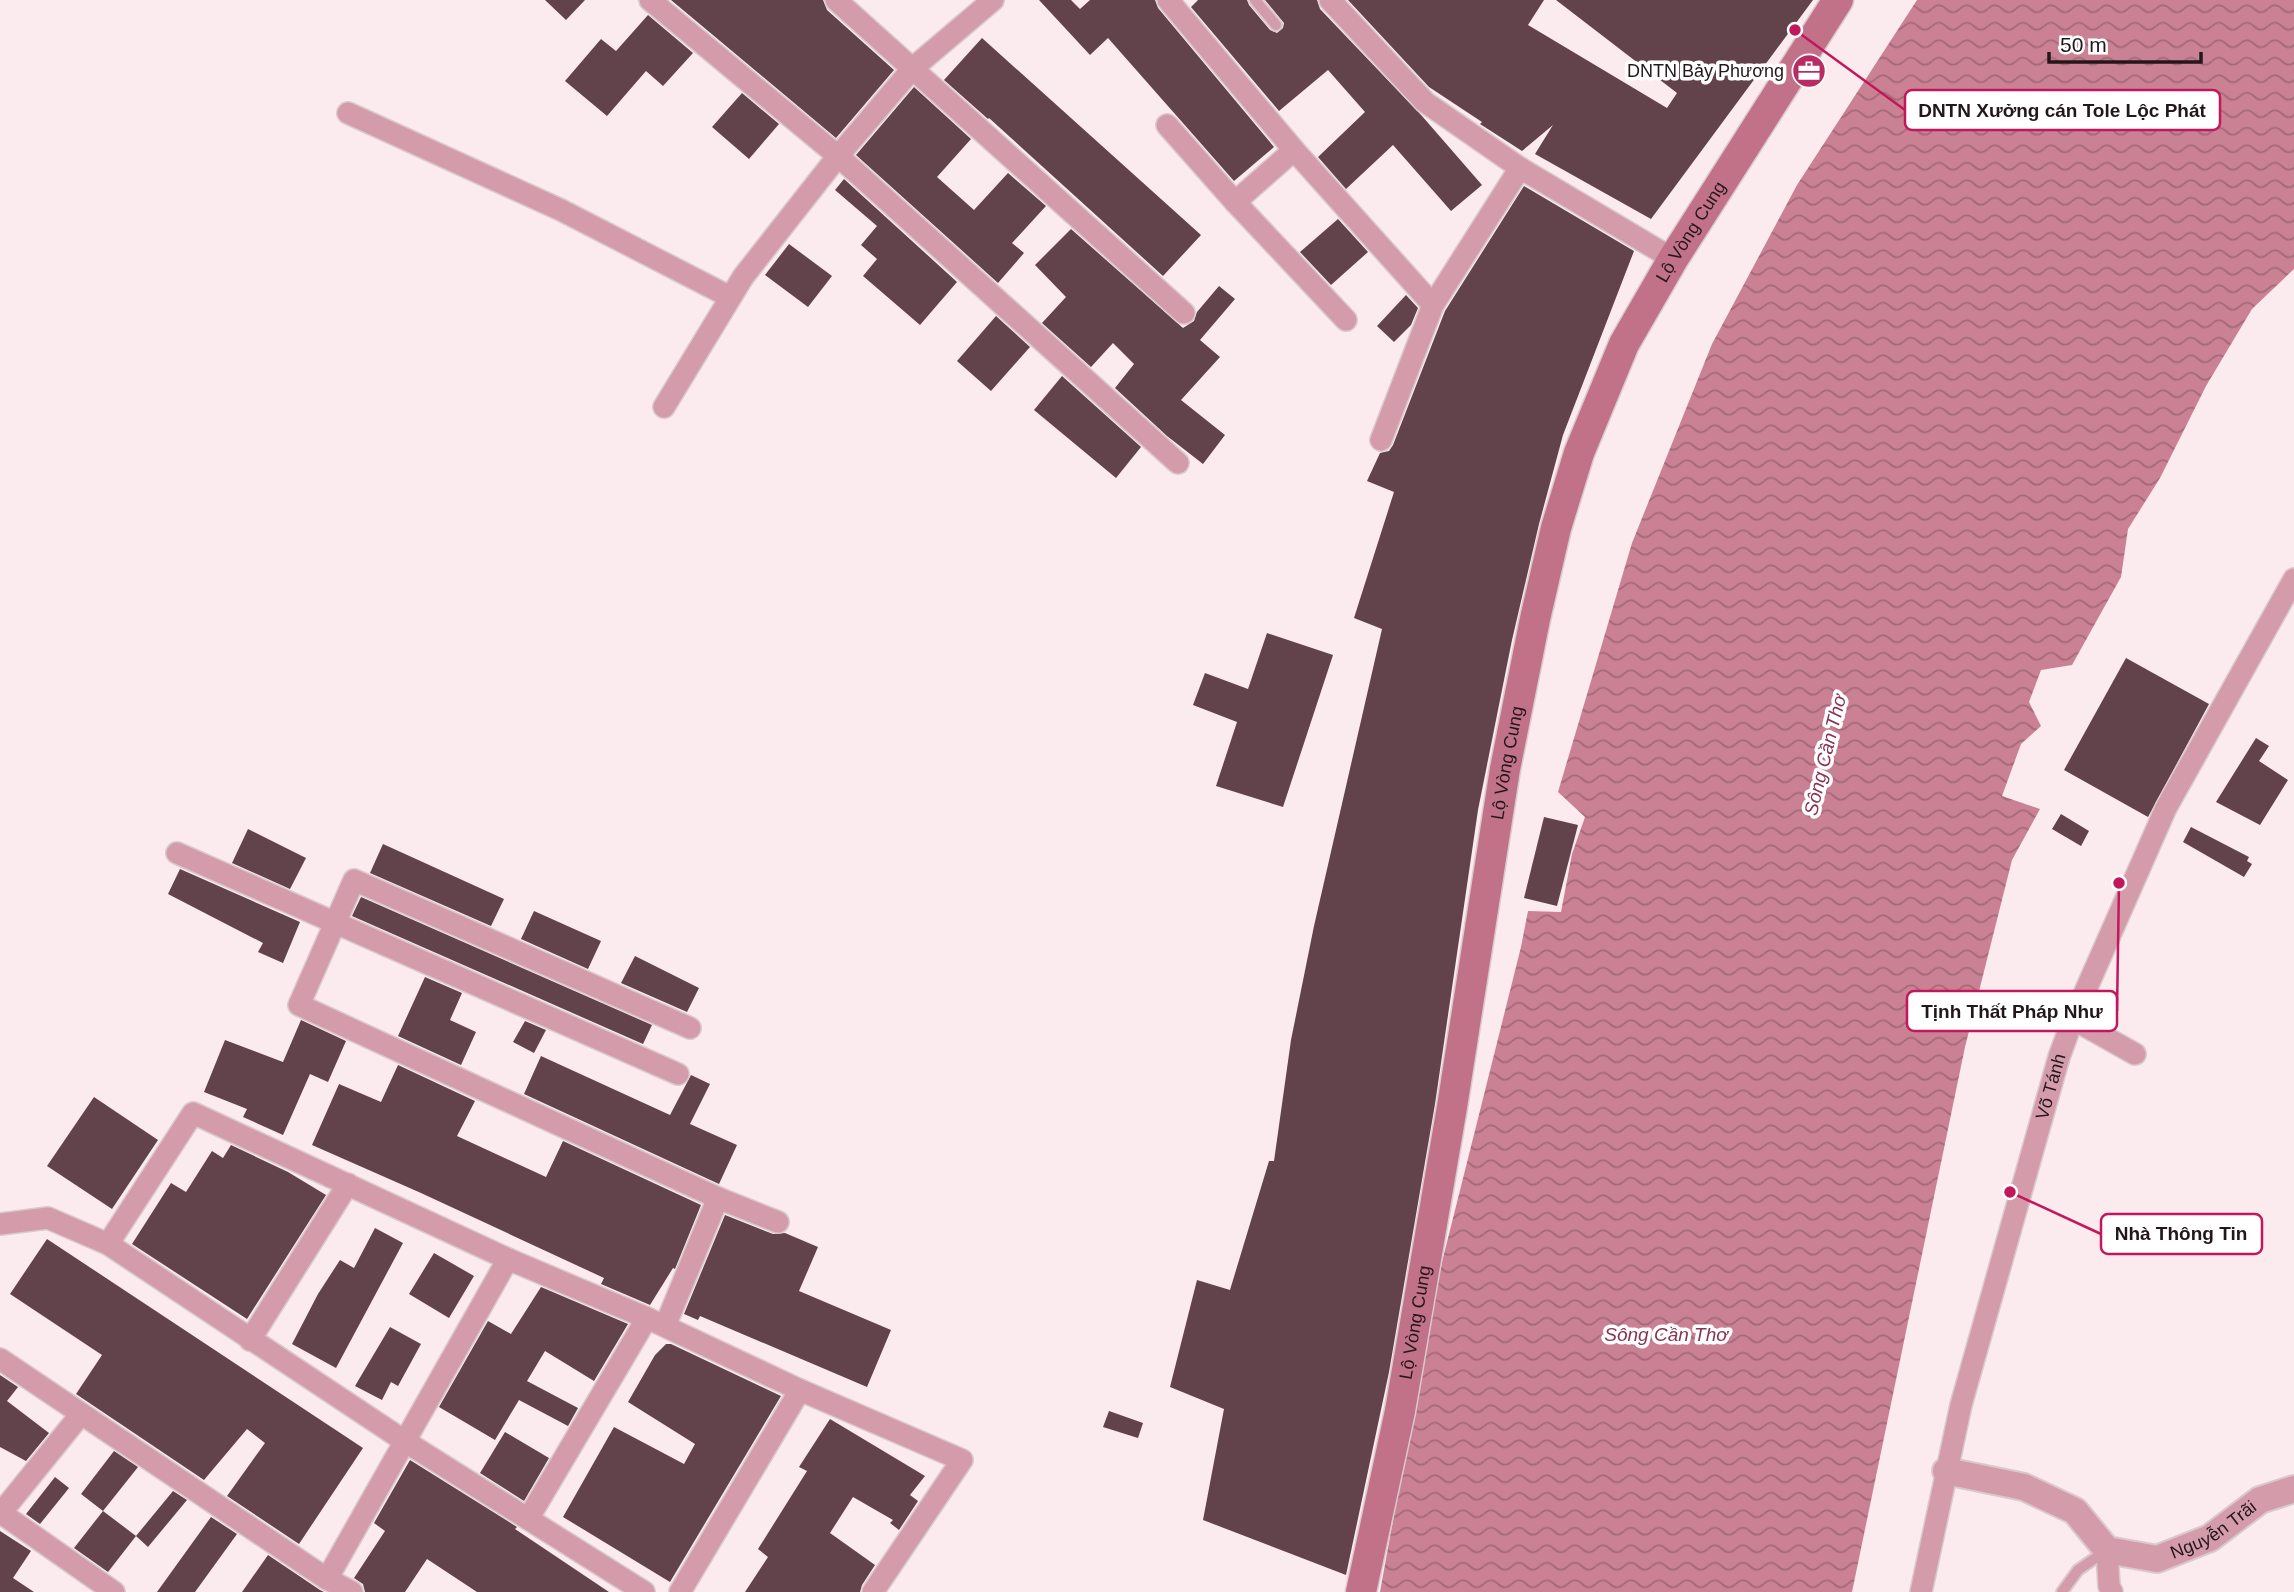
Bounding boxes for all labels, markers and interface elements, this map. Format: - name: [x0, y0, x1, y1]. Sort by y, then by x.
- scale bar: [2049, 21, 2201, 65]
- text: 50 m: [2060, 33, 2107, 56]
- office icon: DNTN Bảy Phương: [1790, 52, 1828, 90]
- place label: DNTN Bảy Phương: [1627, 61, 1784, 81]
- callout: DNTN Xưởng cán Tole Lộc Phát: [1905, 90, 2220, 130]
- text: DNTN Xưởng cán Tole Lộc Phát: [1918, 100, 2206, 121]
- street label: Lộ Vòng Cung: [1652, 178, 1730, 286]
- water label: Sông Cần Thơ: [1800, 691, 1850, 817]
- street label: Lộ Vòng Cung: [1487, 704, 1527, 821]
- callout: Tịnh Thất Pháp Như: [1907, 991, 2117, 1031]
- text: Tịnh Thất Pháp Như: [1921, 1001, 2103, 1022]
- street label: Võ Tánh: [2032, 1051, 2069, 1122]
- callout: Nhà Thông Tin: [2101, 1214, 2262, 1254]
- text: Nhà Thông Tin: [2115, 1223, 2247, 1244]
- street label: Lộ Vòng Cung: [1396, 1264, 1435, 1381]
- water label: Sông Cần Thơ: [1604, 1324, 1729, 1345]
- street label: Nguyễn Trãi: [2167, 1497, 2260, 1563]

